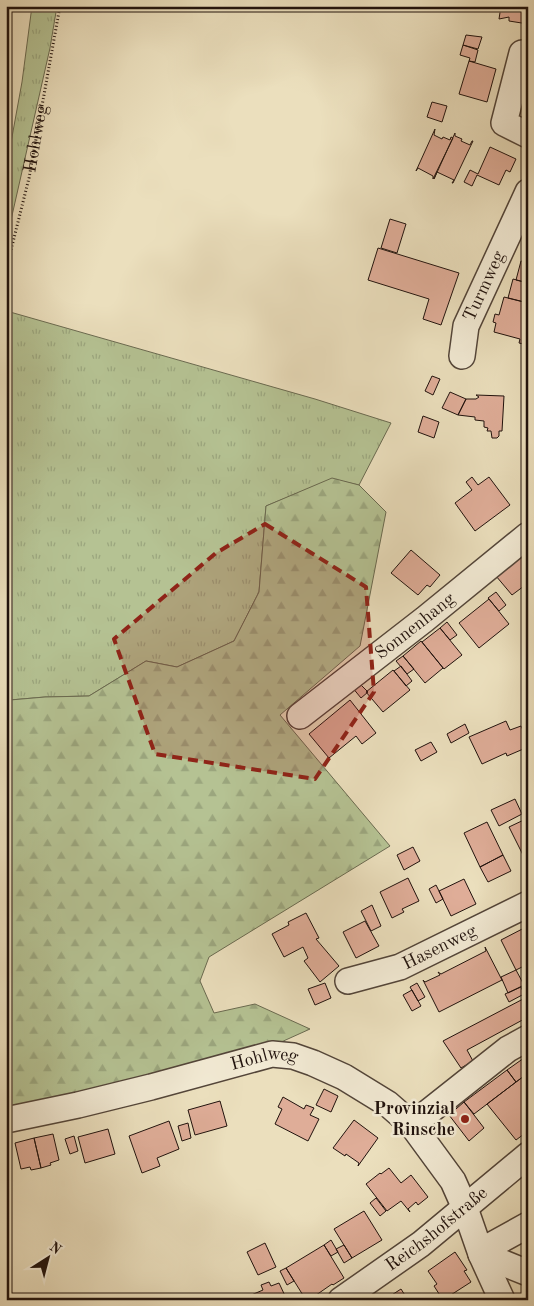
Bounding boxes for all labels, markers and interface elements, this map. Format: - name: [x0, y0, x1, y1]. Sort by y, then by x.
- street label: Hohlweg: [21, 103, 51, 174]
- street label: Turmweg: [460, 248, 508, 324]
- street label: Sonnenhang: [372, 589, 459, 663]
- street label: Hasenweg: [400, 922, 480, 973]
- street label: Hohlweg: [229, 1045, 301, 1074]
- place label: Provinzial Rinsche: [373, 1100, 455, 1139]
- marker: Provinzial Rinsche: [459, 1113, 471, 1125]
- street label: Reichshofstraße: [382, 1184, 491, 1275]
- north arrow: [22, 1234, 72, 1284]
- text: N: [47, 1239, 64, 1257]

